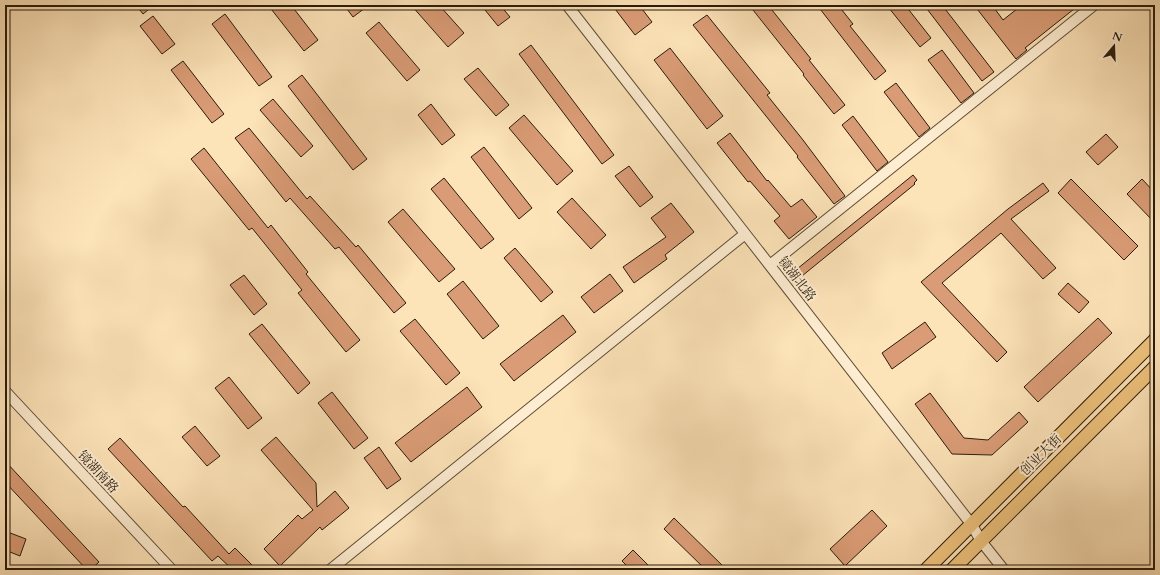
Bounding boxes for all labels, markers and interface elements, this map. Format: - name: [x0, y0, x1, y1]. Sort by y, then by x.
- north arrow: [1094, 26, 1134, 66]
- text: N: [1110, 28, 1124, 46]
- street label: 镜湖北路: [774, 253, 820, 305]
- street label: 创业大街: [1016, 430, 1066, 480]
- street label: 镜湖南路: [74, 447, 122, 497]

